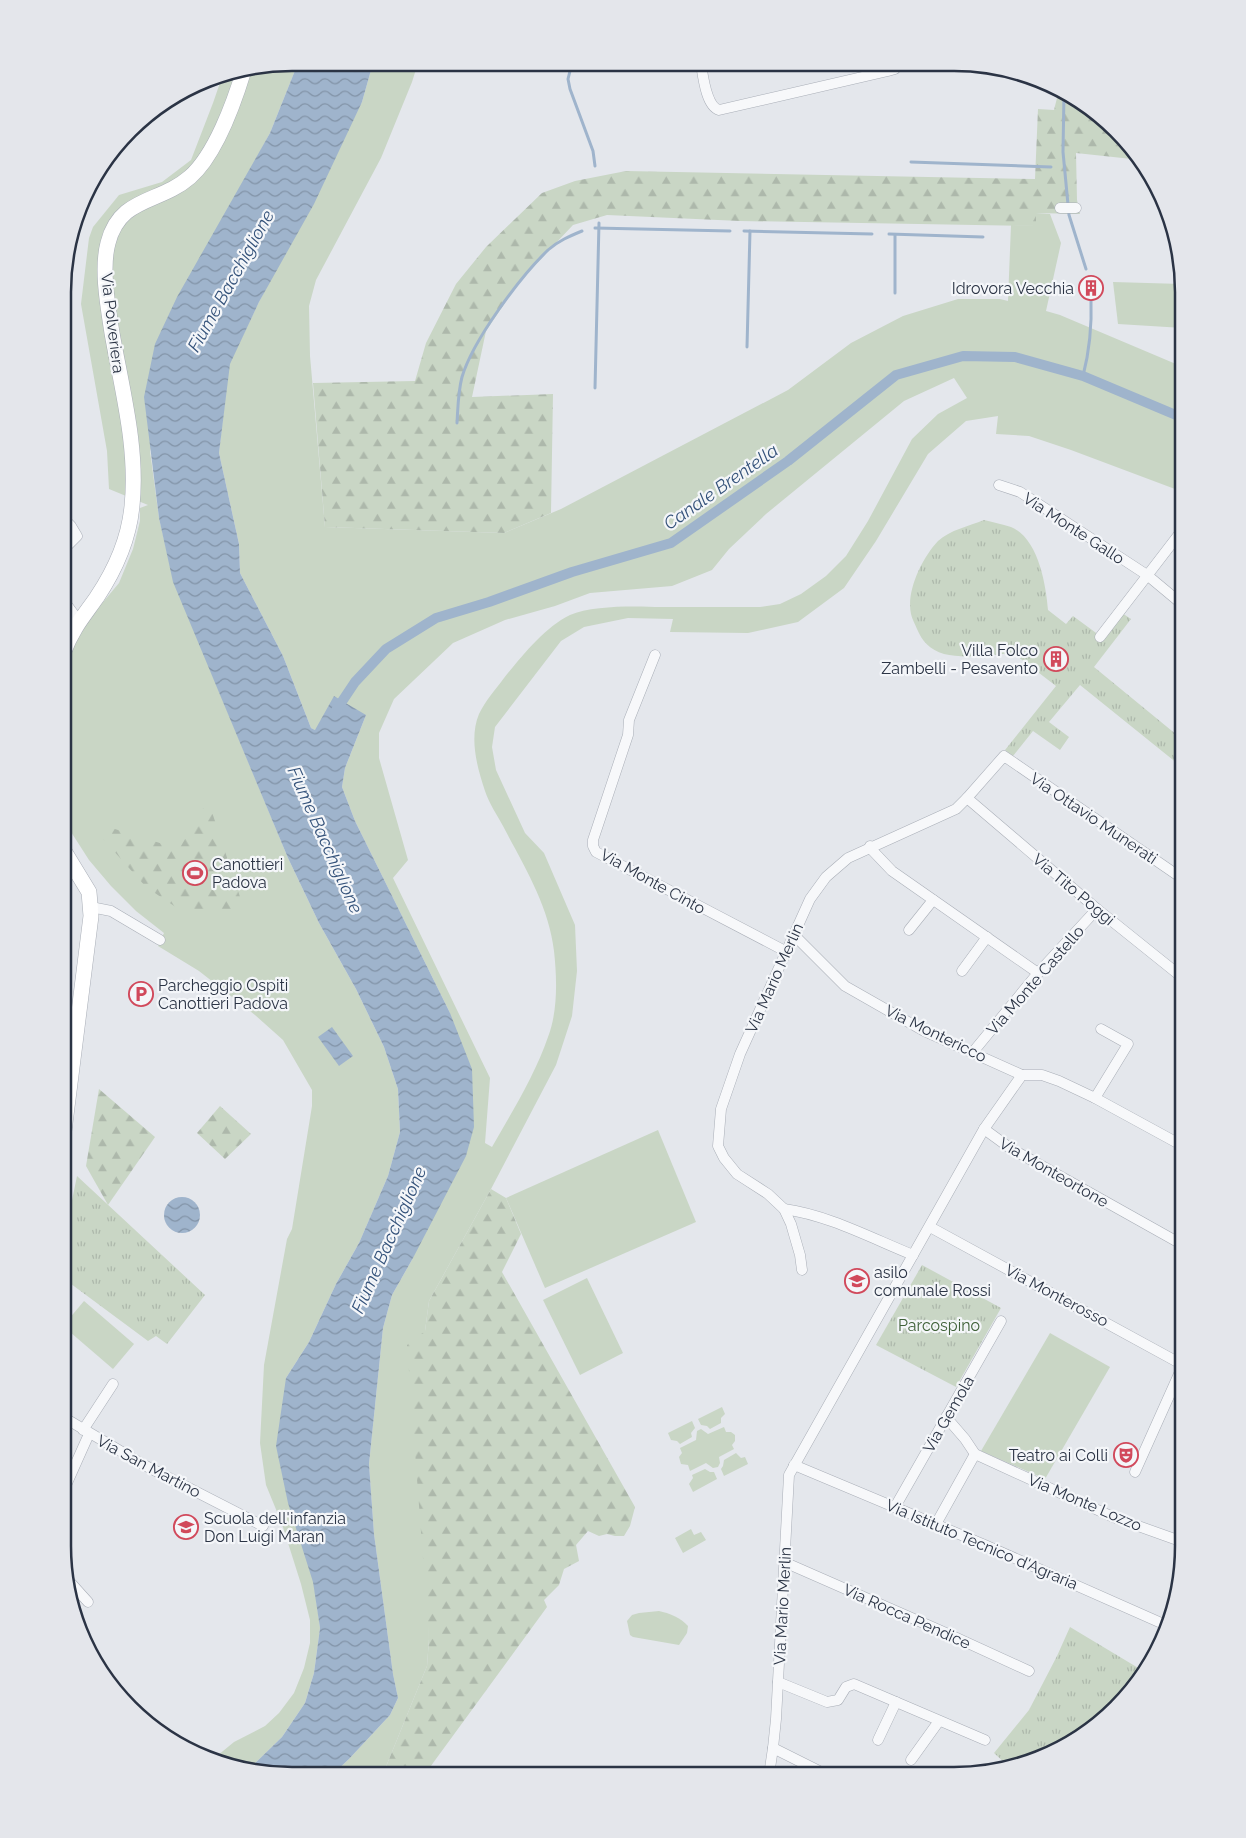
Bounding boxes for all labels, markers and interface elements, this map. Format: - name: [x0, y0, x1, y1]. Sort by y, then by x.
- water label: Fiume Bacchiglione: [183, 206, 278, 355]
- street label: Via Polveriera: [97, 272, 128, 374]
- building icon: Idrovora Vecchia: [1078, 275, 1104, 301]
- place label: Idrovora Vecchia: [952, 279, 1074, 298]
- water label: Canale Brentella: [660, 439, 782, 534]
- street label: Via Monte Gallo: [1020, 489, 1128, 568]
- place label: Villa Folco Zambelli - Pesavento: [881, 641, 1038, 678]
- building icon: Villa Folco Zambelli - Pesavento: [1043, 646, 1069, 672]
- water label: Fiume Bacchiglione: [284, 763, 367, 917]
- street label: Via Ottavio Munerati: [1027, 769, 1161, 868]
- street label: Via Monte Cinto: [597, 845, 709, 918]
- street label: Via Tito Poggi: [1029, 850, 1119, 929]
- place label: Canottieri Padova: [212, 855, 283, 892]
- sports icon: Canottieri Padova: [182, 860, 208, 886]
- street label: Via Mario Merlin: [742, 920, 807, 1036]
- street label: Via Monte Castello: [983, 922, 1088, 1039]
- place label: Parcheggio Ospiti Canottieri Padova: [158, 976, 288, 1013]
- parking icon: Parcheggio Ospiti Canottieri Padova: [128, 981, 154, 1007]
- street label: Via Montericco: [882, 1001, 990, 1066]
- street label: Via Monteortone: [996, 1133, 1112, 1211]
- water label: Fiume Bacchiglione: [347, 1163, 431, 1316]
- street label: Via Monterosso: [1002, 1260, 1112, 1331]
- place label: asilo comunale Rossi: [874, 1263, 991, 1300]
- school or university icon: asilo comunale Rossi: [844, 1268, 870, 1294]
- park label: Parcospino: [898, 1316, 980, 1335]
- street label: Via Gemola: [919, 1373, 978, 1456]
- street label: Via San Martino: [94, 1431, 204, 1502]
- theatre icon: Teatro ai Colli: [1113, 1442, 1139, 1468]
- place label: Teatro ai Colli: [1009, 1446, 1108, 1465]
- street label: Via Monte Lozzo: [1025, 1470, 1145, 1535]
- street label: Via Istituto Tecnico d'Agraria: [883, 1495, 1081, 1594]
- place label: Scuola dell'infanzia Don Luigi Maran: [204, 1509, 346, 1546]
- school or university icon: Scuola dell'infanzia Don Luigi Maran: [173, 1514, 199, 1540]
- street label: Via Mario Merlin: [770, 1546, 795, 1666]
- street label: Via Rocca Pendice: [840, 1580, 973, 1653]

